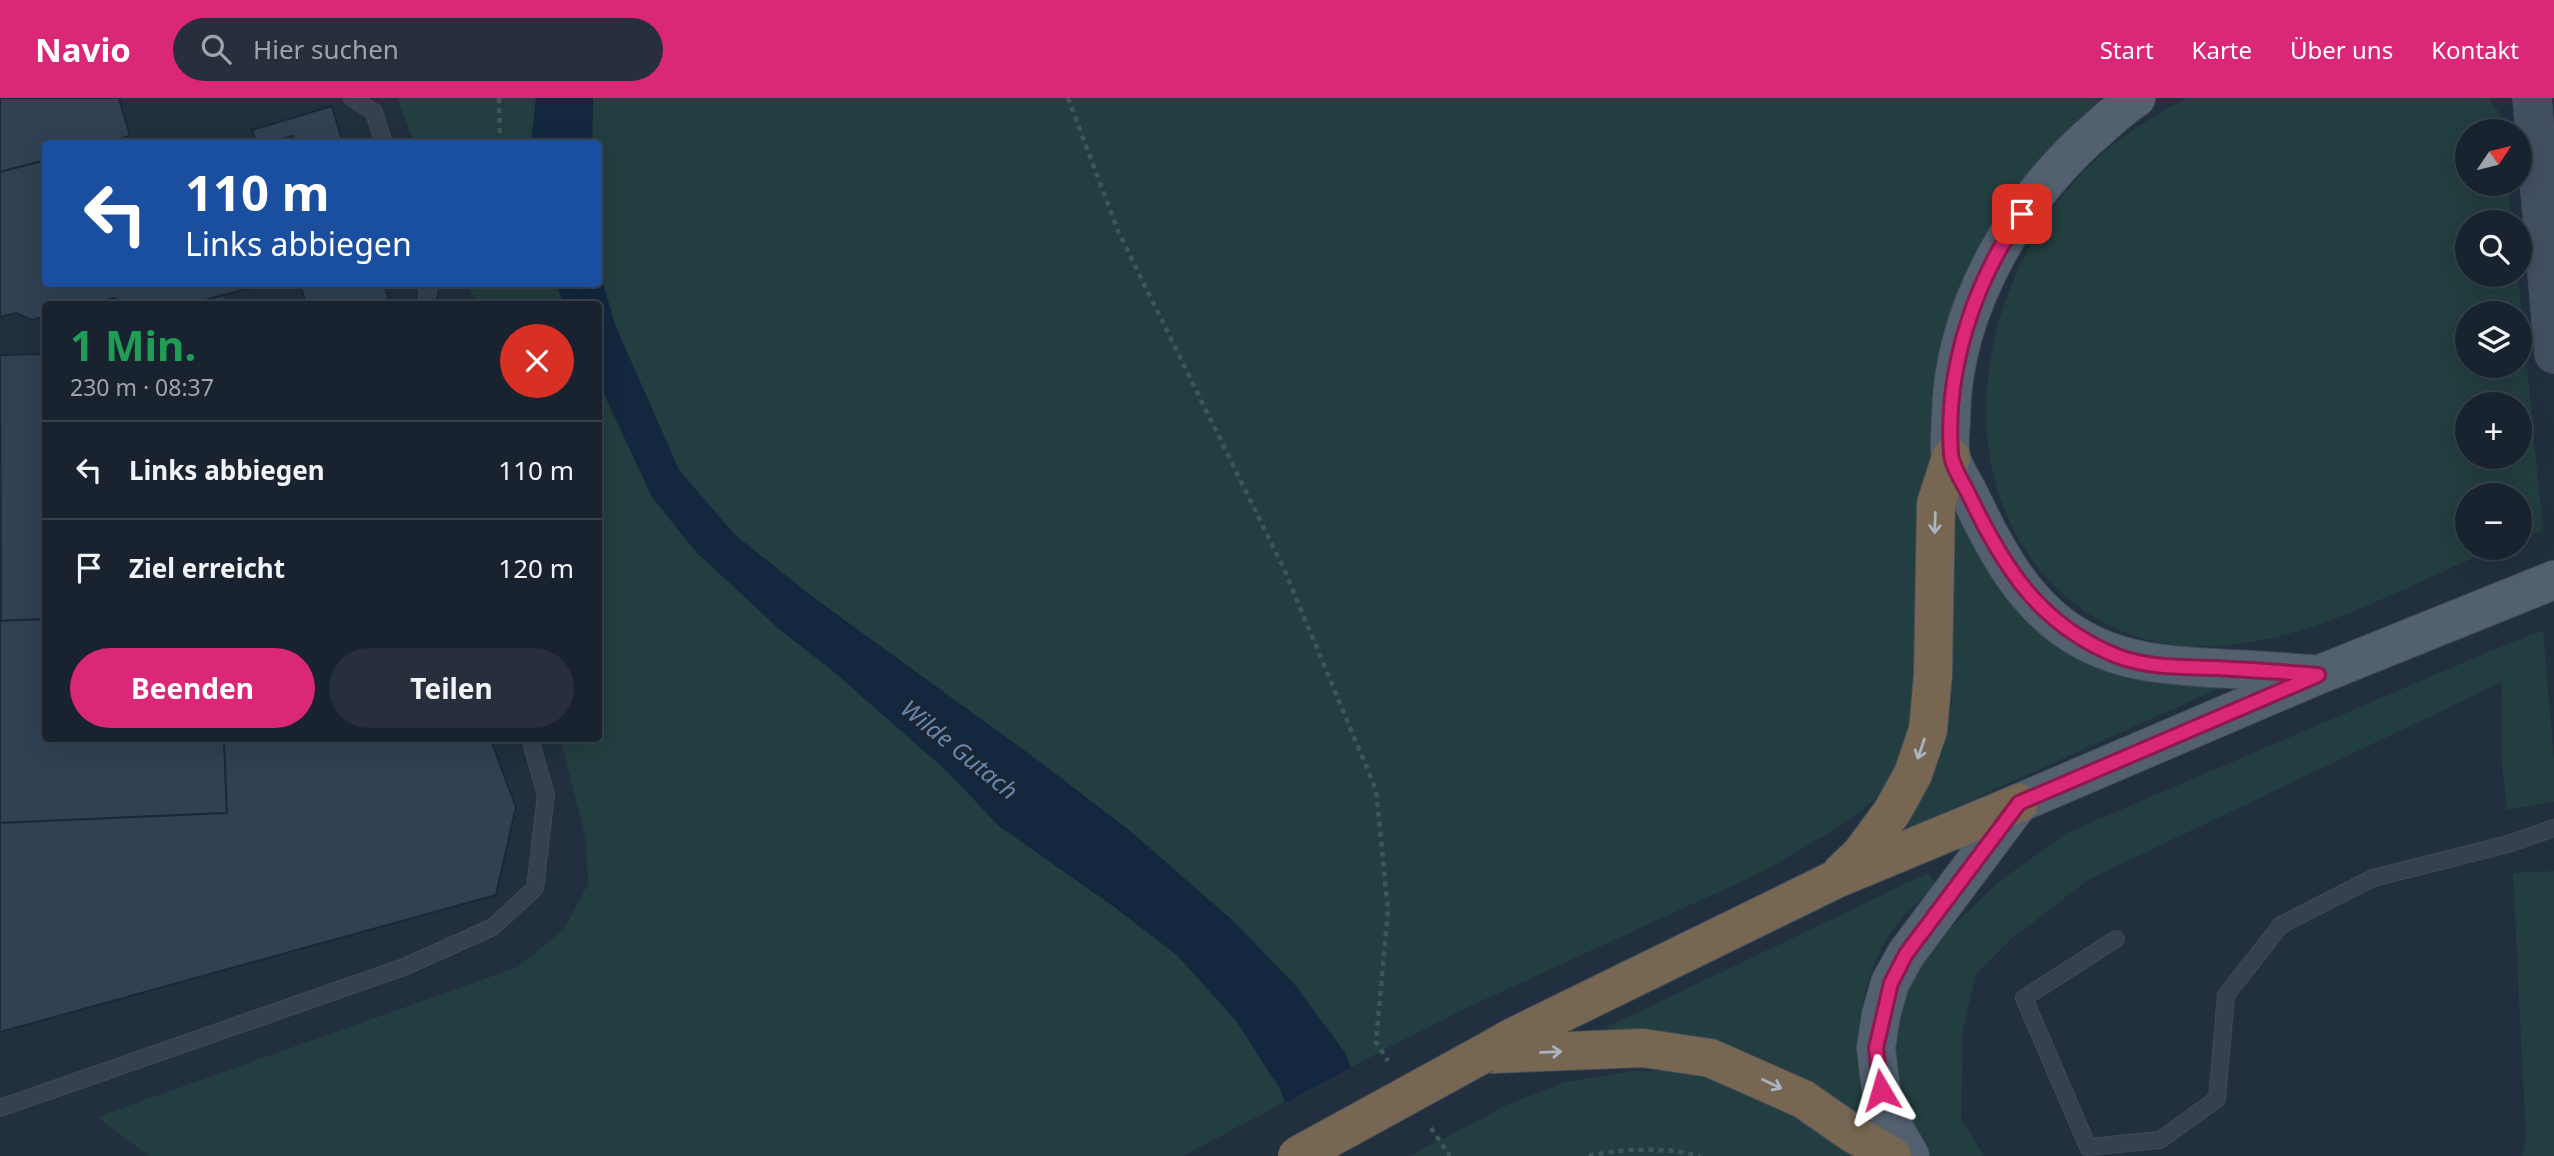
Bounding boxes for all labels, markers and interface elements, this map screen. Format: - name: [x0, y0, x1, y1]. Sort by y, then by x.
- search box: [173, 18, 663, 81]
- text: Navio: [35, 27, 131, 72]
- icon: search: [197, 30, 235, 68]
- text: Hier suchen: [253, 31, 399, 67]
- text: Start: [2100, 33, 2154, 66]
- text: Karte: [2192, 33, 2252, 66]
- text: Über uns: [2290, 33, 2393, 66]
- text: Kontakt: [2431, 33, 2519, 66]
- north arrow: [2455, 119, 2532, 196]
- map controls: [2455, 119, 2532, 560]
- text: 110 m: [185, 159, 330, 225]
- icon: left: [70, 168, 161, 259]
- pin: [1992, 184, 2052, 244]
- icon: arrive: [2003, 195, 2041, 233]
- button: search: [2455, 210, 2532, 287]
- text: Links abbiegen: [185, 222, 412, 265]
- button: layers: [2455, 301, 2532, 378]
- text: 1 Min.: [70, 316, 196, 373]
- button: close: [500, 324, 574, 398]
- text: 230 m · 08:37: [70, 371, 214, 403]
- button: +: [2455, 392, 2532, 469]
- icon: left: [70, 451, 108, 489]
- text: Links abbiegen: [129, 452, 325, 488]
- text: 110 m: [498, 452, 574, 488]
- button: −: [2455, 483, 2532, 560]
- one-way arrow: [1928, 511, 1942, 534]
- icon: arrive: [70, 549, 108, 587]
- text: Ziel erreicht: [129, 550, 285, 586]
- text: 120 m: [498, 550, 574, 586]
- button: Beenden: [70, 648, 315, 728]
- button: Teilen: [329, 648, 574, 728]
- water label: Wilde Gutach: [895, 692, 1025, 806]
- one-way arrow: [1914, 738, 1927, 760]
- one-way arrow: [1539, 1045, 1562, 1058]
- position arrow: [1844, 1053, 1918, 1127]
- one-way arrow: [1761, 1078, 1782, 1092]

